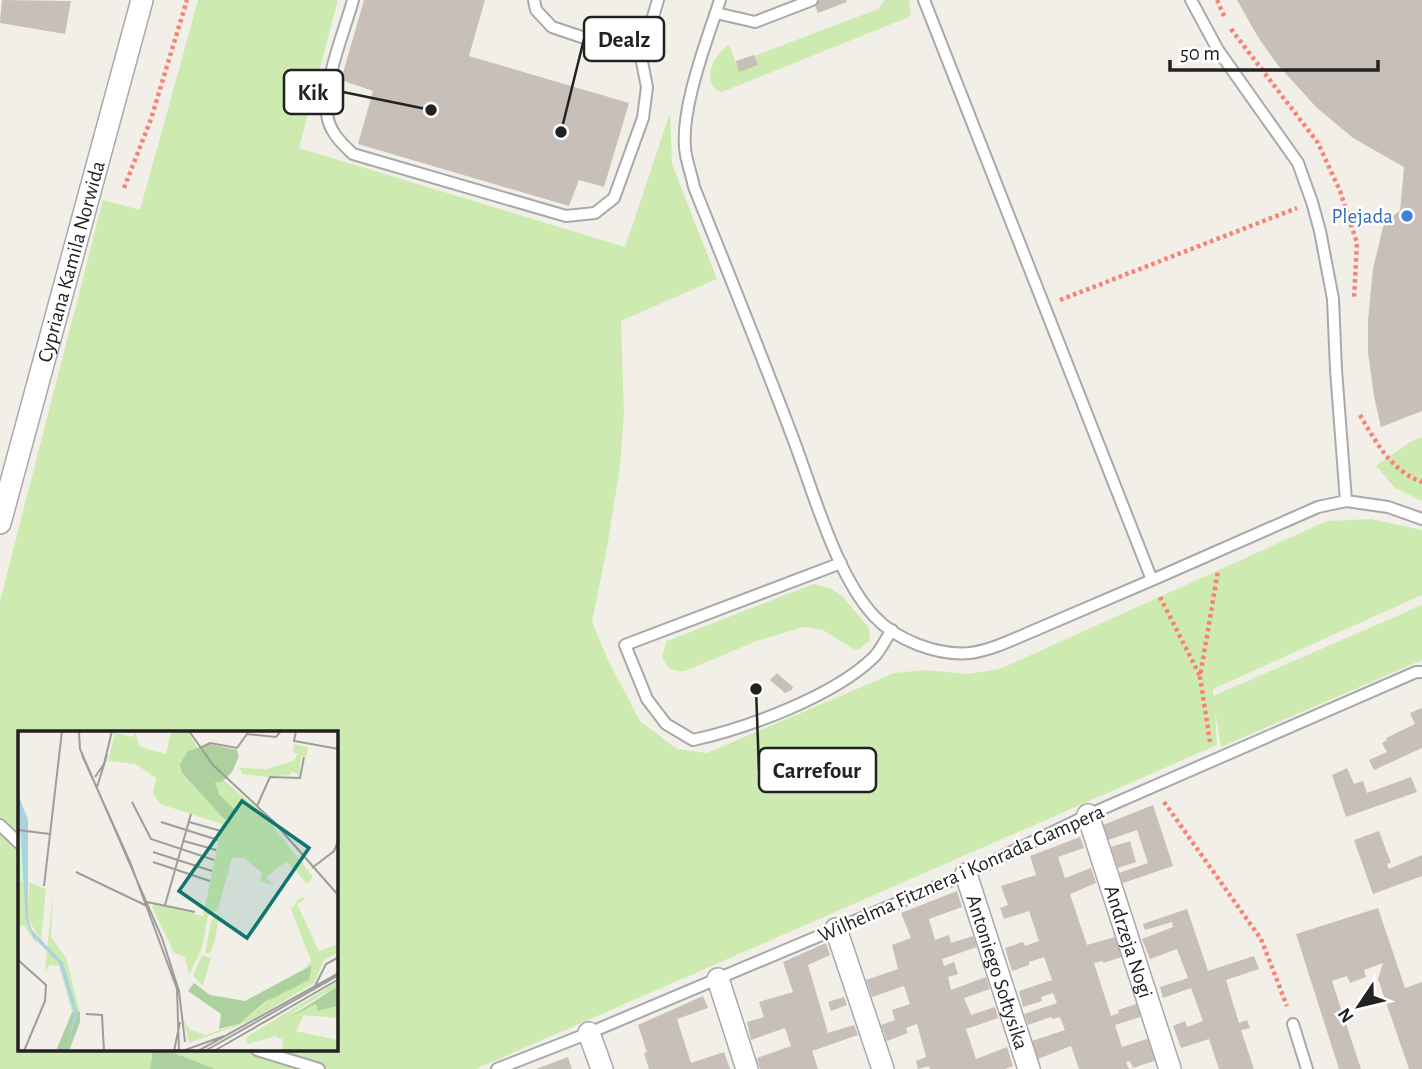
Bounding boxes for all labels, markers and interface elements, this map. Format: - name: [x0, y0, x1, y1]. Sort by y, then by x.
- callout: Dealz: [584, 17, 664, 61]
- scale bar: [1170, 28, 1378, 72]
- text: Dealz: [598, 29, 651, 52]
- text: 50 m: [1180, 43, 1220, 64]
- callout: Kik: [284, 70, 343, 114]
- text: Kik: [298, 82, 329, 105]
- street label: Cypriana Kamila Norwida: [34, 158, 109, 365]
- place label: Plejada: [1331, 206, 1393, 227]
- marker: Plejada: [1399, 208, 1415, 224]
- inset map: [18, 731, 338, 1052]
- callout: Carrefour: [759, 748, 876, 792]
- text: Carrefour: [773, 760, 861, 783]
- street label: Wilhelma Fitznera i Konrada Gampera: [815, 801, 1108, 946]
- street label: Andrzeja Nogi: [1100, 883, 1156, 1001]
- street label: Antoniego Sołtysika: [962, 892, 1032, 1052]
- north arrow: [1324, 971, 1394, 1041]
- text: N: [1335, 1004, 1358, 1026]

